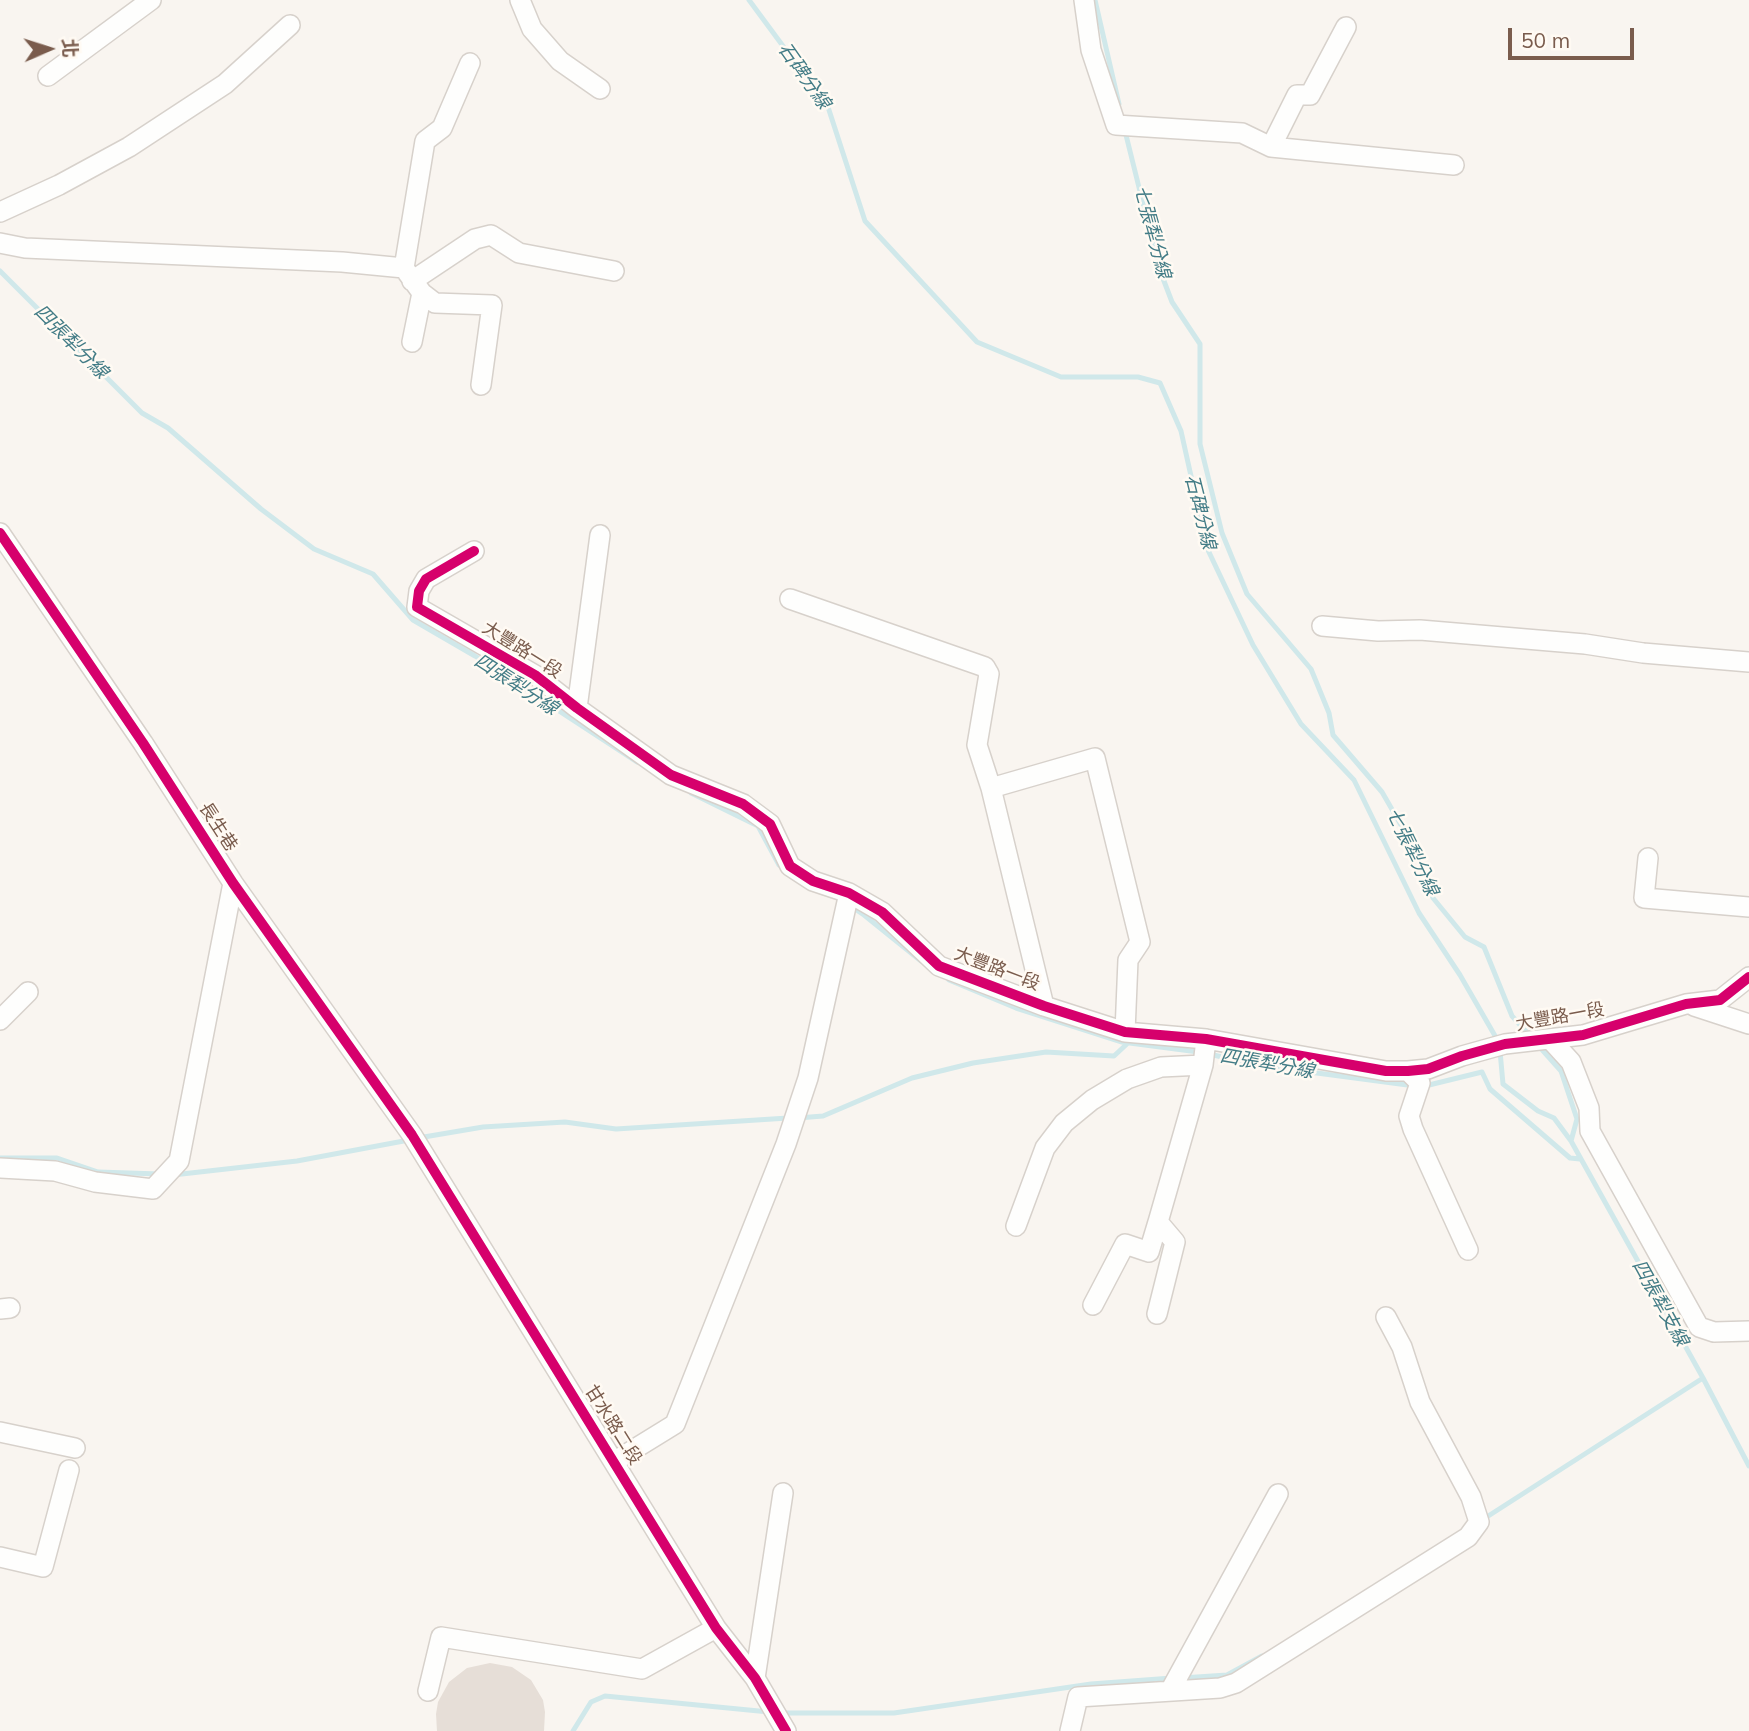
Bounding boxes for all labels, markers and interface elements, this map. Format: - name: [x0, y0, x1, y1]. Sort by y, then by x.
- north arrow: [14, 14, 84, 84]
- scale bar: [1511, 14, 1637, 58]
- text: 50 m: [1521, 27, 1570, 53]
- text: 北: [57, 38, 82, 58]
- water label: 石碑分線: [773, 38, 835, 114]
- water label: 七張犁分線: [1129, 183, 1175, 281]
- water label: 四張犁分線: [29, 300, 113, 384]
- water label: 石碑分線: [1180, 472, 1220, 552]
- street label: 大豐路一段: [478, 617, 566, 683]
- water label: 四張犁分線: [470, 650, 562, 720]
- street label: 長生巷: [194, 798, 242, 856]
- water label: 七張犁分線: [1381, 804, 1443, 900]
- street label: 大豐路一段: [951, 943, 1043, 995]
- street label: 大豐路一段: [1514, 999, 1606, 1035]
- water label: 四張犁分線: [1218, 1045, 1316, 1083]
- water label: 四張犁支線: [1627, 1256, 1693, 1350]
- street label: 甘水路二段: [580, 1381, 646, 1469]

